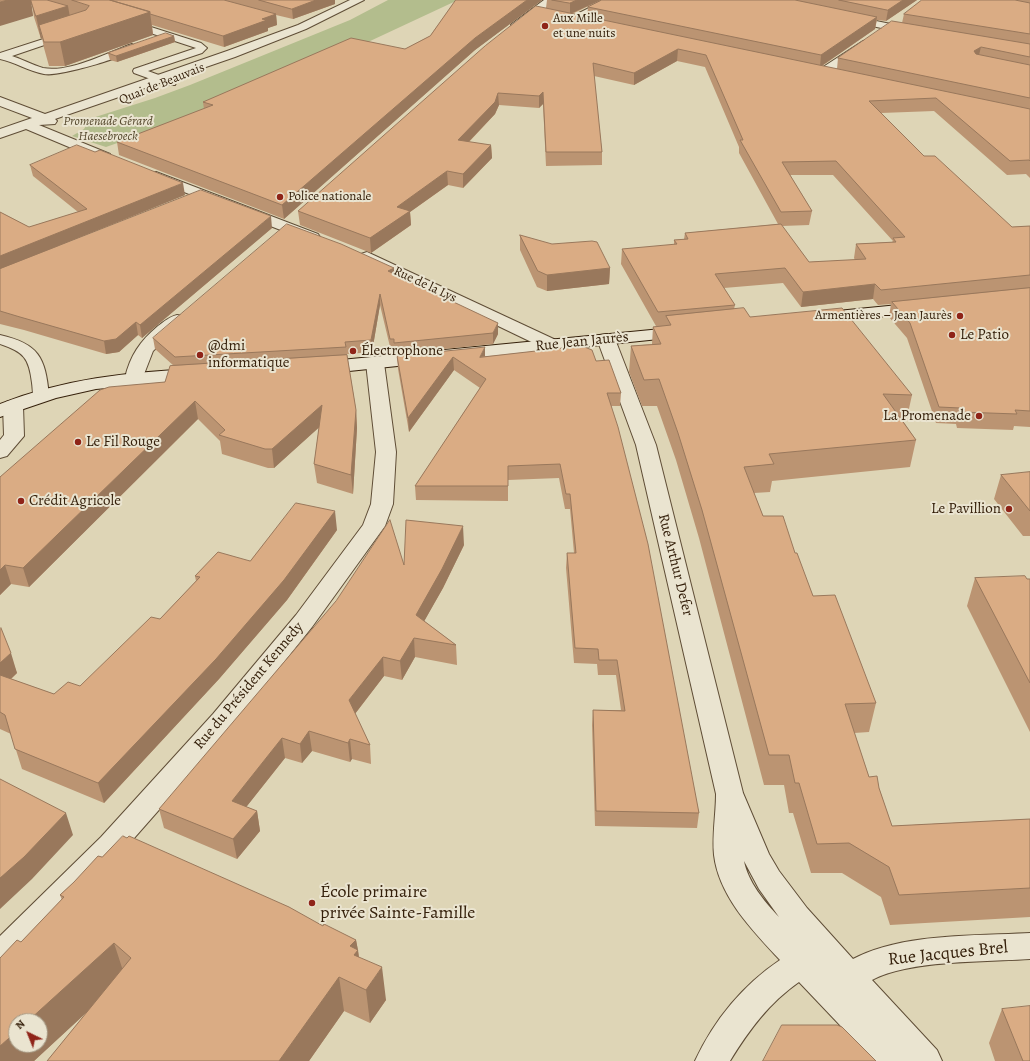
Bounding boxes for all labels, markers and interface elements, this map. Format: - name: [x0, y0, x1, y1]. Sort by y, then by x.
- place label: Aux Mille et une nuits: [553, 11, 616, 42]
- marker: Aux Mille et une nuits: [540, 21, 550, 31]
- street label: Quai de Beauvais: [117, 60, 207, 108]
- park label: Promenade Gérard Haesebroeck: [63, 114, 153, 145]
- place label: Police nationale: [288, 189, 371, 205]
- marker: Police nationale: [275, 192, 285, 202]
- street label: Rue de la Lys: [391, 264, 459, 306]
- place label: Armentières – Jean Jaurès: [815, 308, 952, 324]
- marker: Armentières – Jean Jaurès: [955, 311, 965, 321]
- place label: Le Patio: [960, 326, 1009, 344]
- street label: Rue Jean Jaurès: [535, 328, 629, 356]
- marker: Le Patio: [947, 330, 957, 340]
- place label: @dmi informatique: [208, 337, 290, 372]
- place label: Électrophone: [361, 342, 443, 360]
- marker: Électrophone: [348, 346, 358, 356]
- marker: @dmi informatique: [195, 350, 205, 360]
- place label: La Promenade: [883, 407, 971, 425]
- marker: La Promenade: [974, 411, 984, 421]
- place label: Le Fil Rouge: [86, 433, 160, 451]
- marker: Le Fil Rouge: [73, 437, 83, 447]
- place label: Crédit Agricole: [29, 492, 121, 510]
- marker: Crédit Agricole: [16, 496, 26, 506]
- place label: Le Pavillion: [931, 500, 1001, 518]
- marker: Le Pavillion: [1004, 504, 1014, 514]
- street label: Rue Arthur Defer: [654, 512, 696, 618]
- street label: Rue du Président Kennedy: [190, 619, 308, 753]
- place label: École primaire privée Sainte-Famille: [320, 882, 475, 924]
- marker: École primaire privée Sainte-Famille: [307, 898, 317, 908]
- street label: Rue Jacques Brel: [887, 937, 1009, 971]
- north arrow: [8, 1013, 48, 1053]
- text: N: [12, 1016, 28, 1033]

